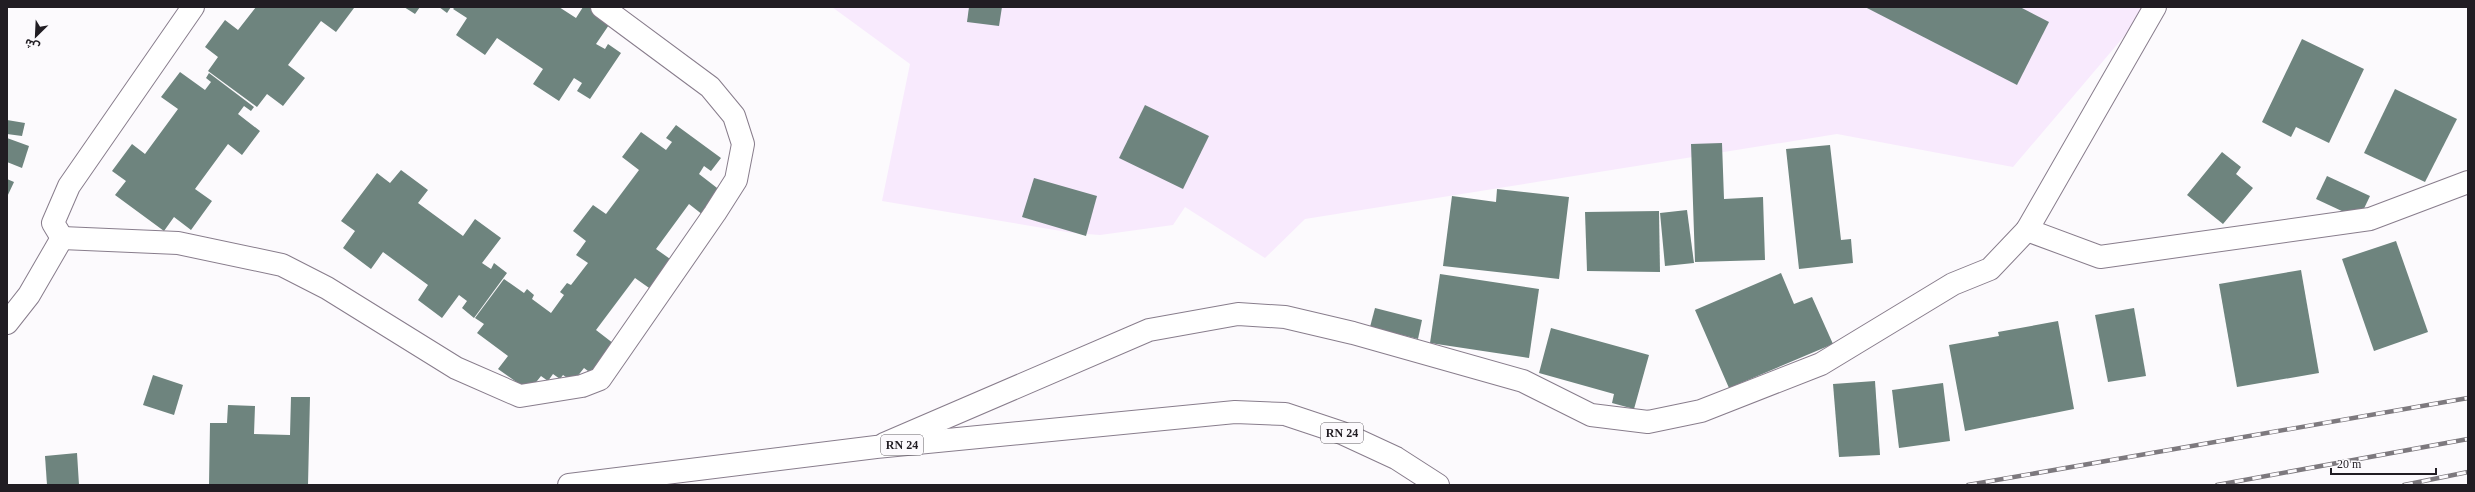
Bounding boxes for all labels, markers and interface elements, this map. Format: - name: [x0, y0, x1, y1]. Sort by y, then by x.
- north arrow: [16, 16, 56, 56]
- text: ش: [23, 36, 42, 54]
- road number: RN 24: [1321, 423, 1363, 443]
- road number: RN 24: [881, 435, 923, 455]
- scale bar: [2331, 450, 2436, 476]
- text: 20 m: [2337, 457, 2362, 471]

